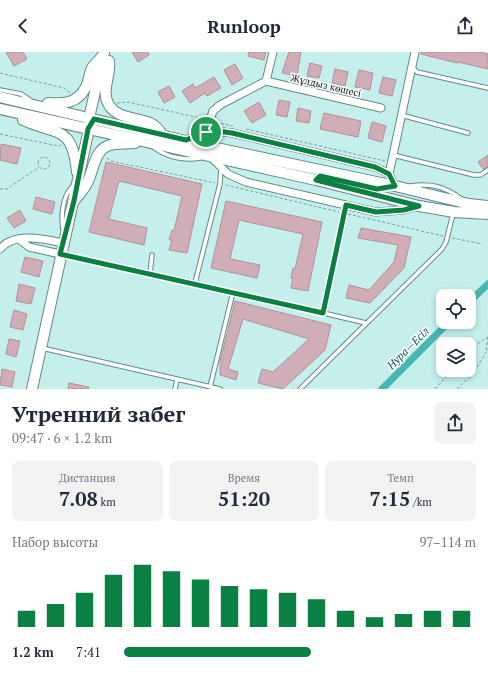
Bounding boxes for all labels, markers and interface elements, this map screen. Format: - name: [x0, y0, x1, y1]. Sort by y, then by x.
- text: Runloop: [207, 14, 281, 38]
- icon: back: [12, 15, 34, 37]
- icon: share: [454, 15, 476, 37]
- street label: Жұлдыз көшесі: [289, 71, 363, 100]
- pin: [189, 115, 223, 149]
- icon: arrive: [195, 121, 217, 143]
- map controls: [436, 289, 476, 377]
- button: locate: [436, 289, 476, 329]
- water label: Нура—Есіл: [383, 324, 432, 373]
- button: layers: [436, 337, 476, 377]
- text: Утренний забег: [12, 399, 186, 428]
- button: share: [434, 402, 476, 444]
- text: 09:47 · 6 × 1.2 km: [12, 429, 112, 447]
- text: Дистанция: [59, 471, 115, 485]
- text: Время: [228, 471, 260, 485]
- text: Темп: [387, 471, 414, 485]
- text: 7.08: [59, 485, 98, 512]
- text: 51:20: [218, 485, 270, 512]
- text: 7:15: [369, 485, 410, 512]
- text: km: [98, 495, 116, 509]
- text: /km: [410, 495, 432, 509]
- text: Набор высоты: [12, 533, 98, 551]
- text: 97–114 m: [420, 533, 476, 551]
- text: 1.2 km: [12, 643, 54, 661]
- text: 7:41: [76, 643, 101, 661]

